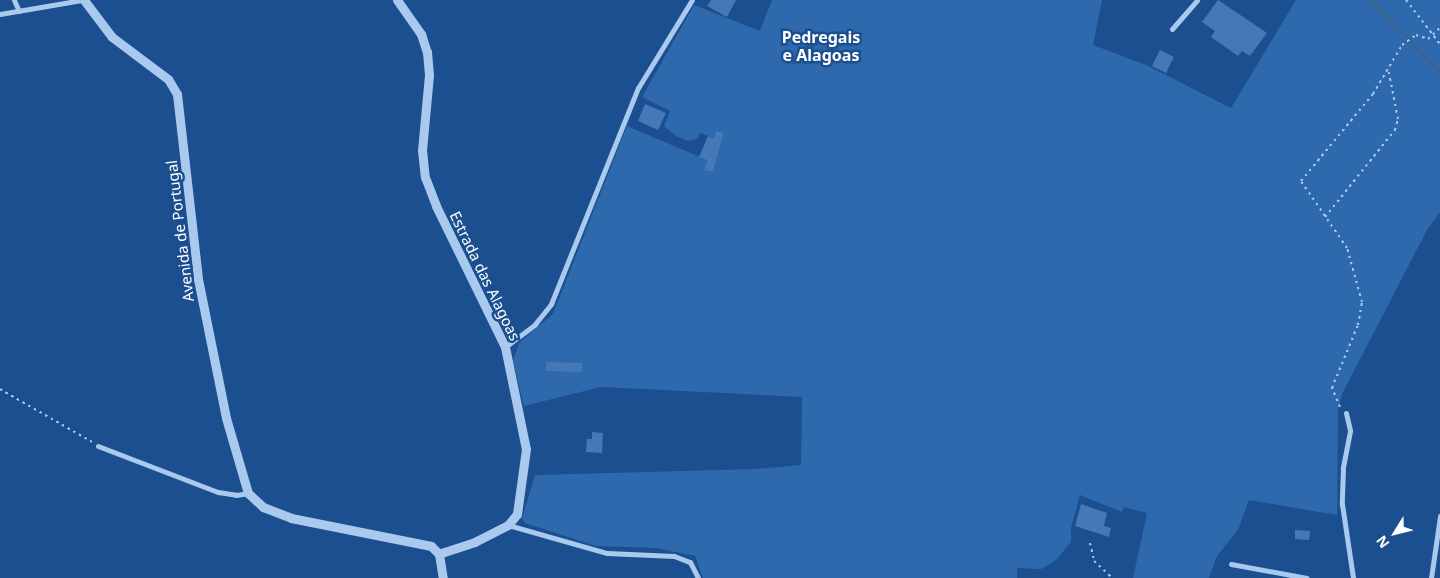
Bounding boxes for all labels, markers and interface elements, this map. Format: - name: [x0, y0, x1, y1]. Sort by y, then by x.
- district label: Pedregais e Alagoas: [782, 27, 860, 65]
- street label: Avenida de Portugal: [162, 159, 198, 303]
- street label: Estrada das Alagoas: [446, 209, 524, 343]
- north arrow: [1370, 508, 1420, 558]
- text: N: [1371, 532, 1393, 552]

